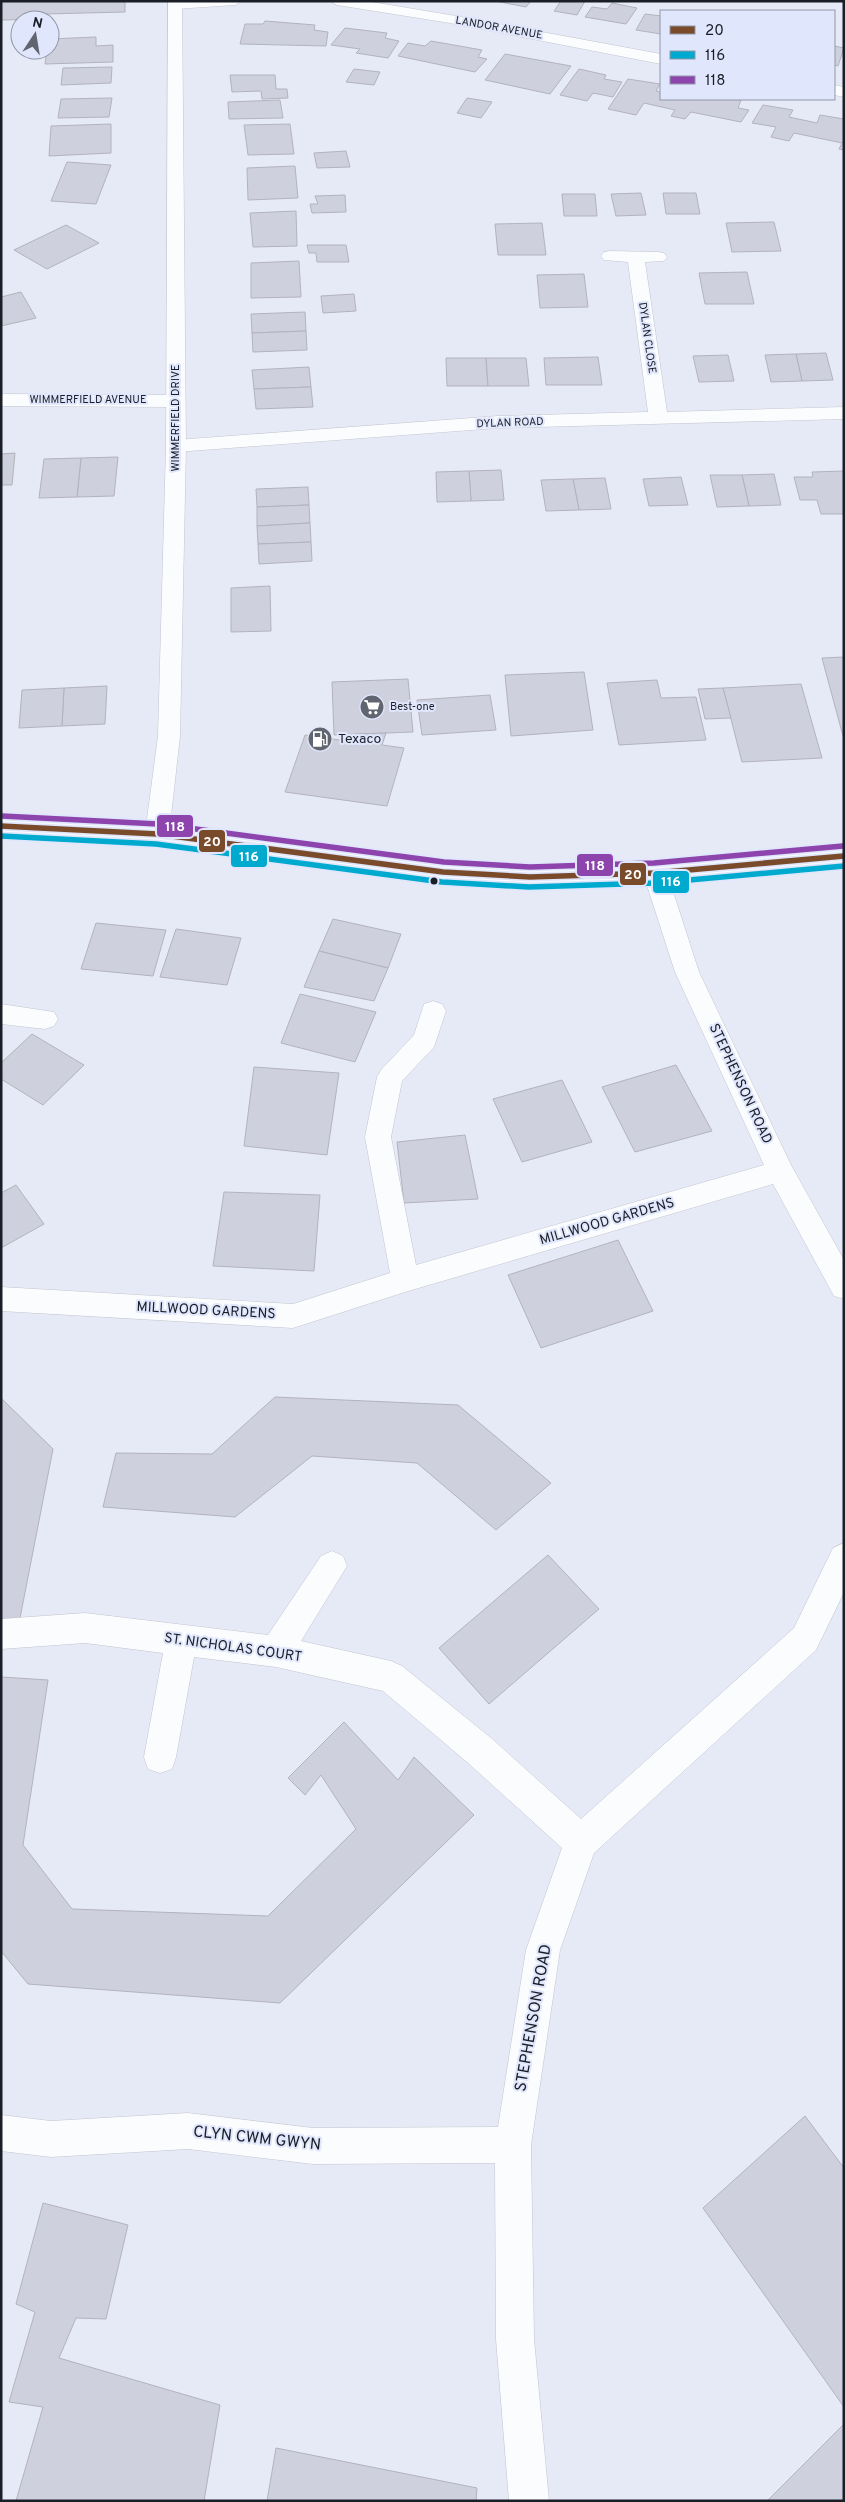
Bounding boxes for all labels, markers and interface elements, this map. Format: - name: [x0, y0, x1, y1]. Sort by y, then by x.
- north arrow: [10, 10, 60, 60]
- legend: [660, 10, 835, 100]
- street label: LANDOR AVENUE: [454, 13, 544, 43]
- text: N: [31, 14, 44, 33]
- text: 20: [705, 22, 724, 41]
- text: 116: [705, 47, 725, 66]
- text: 118: [705, 72, 725, 91]
- street label: DYLAN CLOSE: [635, 301, 659, 375]
- street label: WIMMERFIELD DRIVE: [169, 364, 183, 472]
- street label: WIMMERFIELD AVENUE: [29, 393, 147, 407]
- street label: DYLAN ROAD: [476, 415, 544, 431]
- supermarket icon: Best-one: [359, 694, 385, 720]
- place label: Best-one: [390, 700, 435, 714]
- fuel station icon: Texaco: [307, 726, 333, 752]
- place label: Texaco: [338, 731, 382, 748]
- line badge: 118: [156, 814, 194, 838]
- text: 118: [165, 819, 185, 836]
- line badge: 20: [198, 829, 226, 853]
- text: 20: [203, 834, 221, 851]
- line badge: 116: [230, 844, 268, 868]
- text: 116: [239, 849, 259, 866]
- line badge: 118: [576, 853, 614, 877]
- text: 118: [585, 858, 605, 875]
- line badge: 20: [619, 862, 647, 886]
- text: 20: [624, 867, 642, 884]
- line badge: 116: [652, 870, 690, 894]
- text: 116: [661, 874, 681, 891]
- unlabelled marker: [429, 876, 439, 886]
- street label: STEPHENSON ROAD: [705, 1021, 775, 1147]
- street label: MILLWOOD GARDENS: [538, 1195, 676, 1249]
- street label: MILLWOOD GARDENS: [136, 1299, 276, 1323]
- street label: ST. NICHOLAS COURT: [163, 1630, 303, 1666]
- street label: STEPHENSON ROAD: [511, 1943, 557, 2093]
- street label: CLYN CWM GWYN: [192, 2122, 322, 2156]

